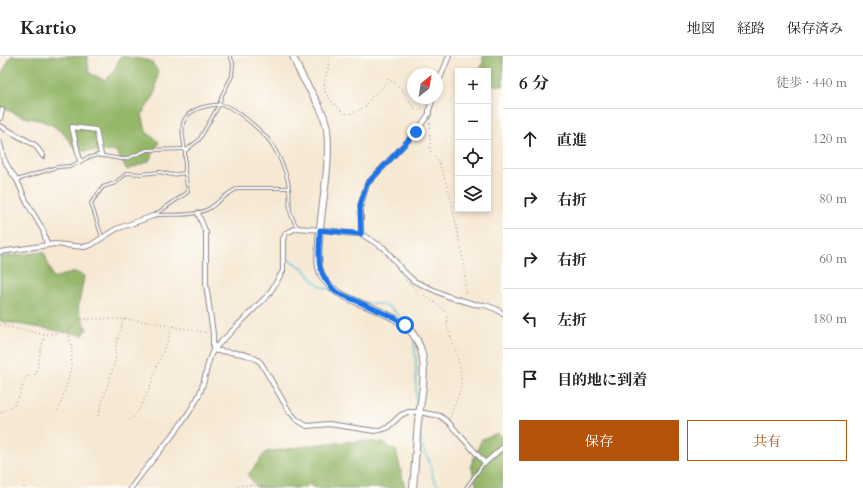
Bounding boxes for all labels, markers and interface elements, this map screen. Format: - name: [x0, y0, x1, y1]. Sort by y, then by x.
- text: Kartio: [20, 15, 76, 41]
- text: 地図: [687, 19, 715, 38]
- text: 経路: [737, 19, 765, 38]
- text: 保存済み: [787, 19, 843, 38]
- north arrow: [407, 68, 443, 104]
- map controls: [455, 68, 491, 212]
- button: +: [455, 68, 491, 104]
- text: 6 分: [519, 72, 549, 95]
- text: 徒歩 · 440 m: [776, 74, 847, 92]
- button: −: [455, 104, 491, 140]
- route end: [407, 123, 425, 141]
- icon: ahead: [519, 128, 541, 150]
- text: 直進: [557, 130, 587, 150]
- text: 120 m: [813, 130, 847, 148]
- button: locate: [455, 140, 491, 176]
- button: layers: [455, 176, 491, 212]
- icon: right: [519, 188, 541, 210]
- text: 右折: [557, 190, 587, 210]
- text: 80 m: [819, 190, 847, 208]
- icon: right: [519, 248, 541, 270]
- text: 右折: [557, 250, 587, 270]
- text: 60 m: [819, 250, 847, 268]
- icon: left: [519, 308, 541, 330]
- text: 左折: [557, 310, 587, 330]
- text: 180 m: [813, 310, 847, 328]
- route start: [396, 316, 414, 334]
- icon: arrive: [519, 368, 541, 390]
- text: 目的地に到着: [557, 370, 647, 390]
- button: 保存: [519, 420, 679, 461]
- button: 共有: [687, 420, 847, 461]

